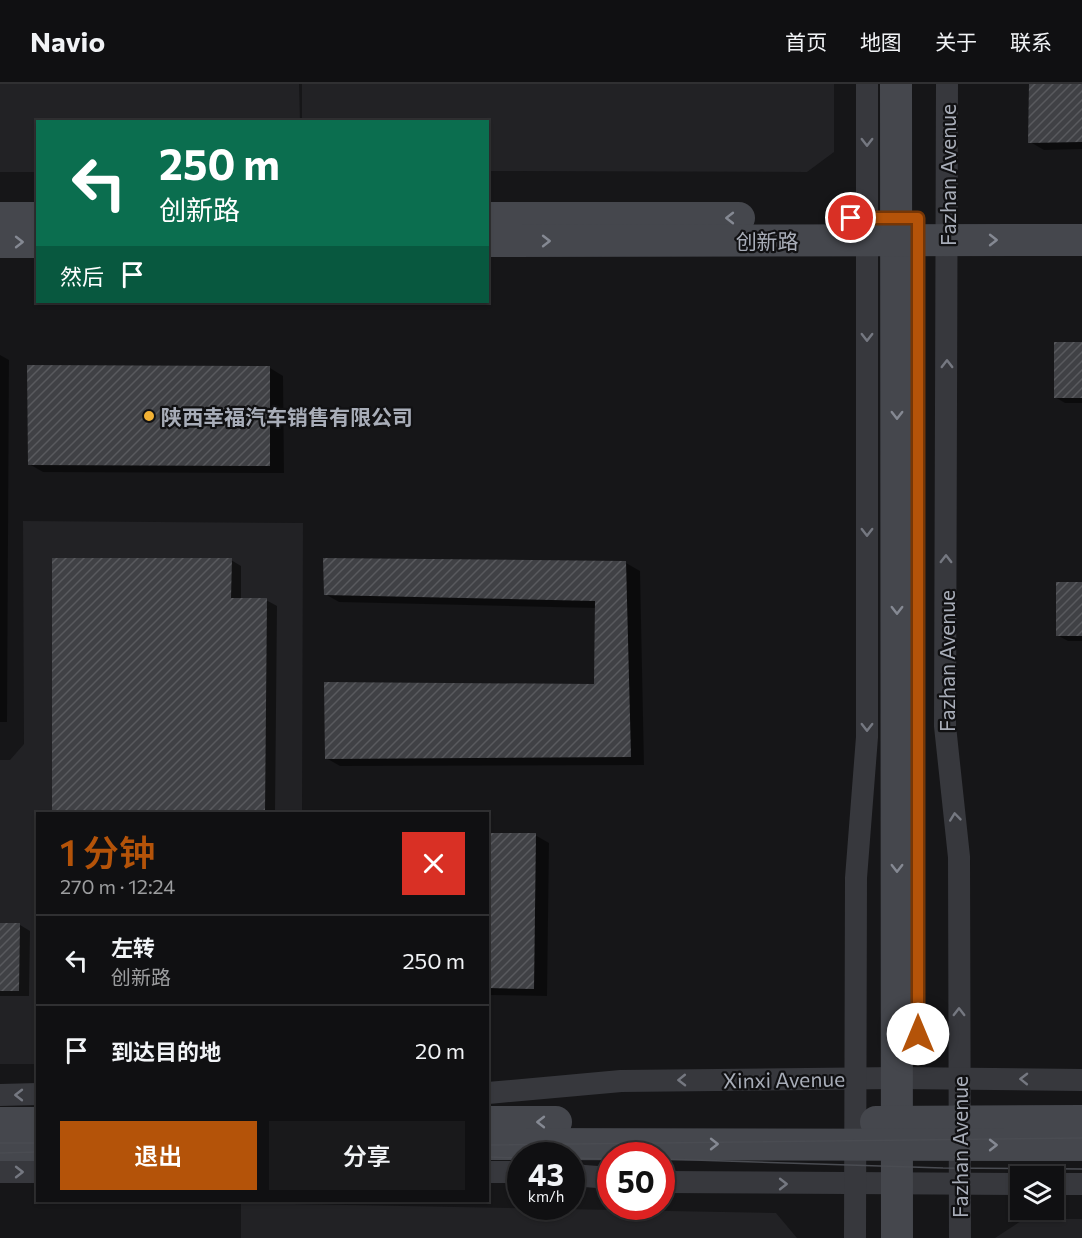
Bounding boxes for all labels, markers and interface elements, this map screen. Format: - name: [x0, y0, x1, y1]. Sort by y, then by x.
- text: Navio: [30, 24, 105, 58]
- text: 首页: [785, 29, 827, 54]
- text: 地图: [860, 29, 902, 54]
- text: 关于: [935, 29, 977, 54]
- text: 联系: [1010, 29, 1052, 54]
- street label: Fazhan Avenue: [935, 104, 960, 246]
- text: 250 m: [159, 137, 280, 189]
- one-way arrow: [861, 138, 873, 147]
- icon: left: [60, 144, 138, 222]
- pin: [825, 192, 876, 243]
- text: 创新路: [159, 193, 240, 226]
- icon: arrive: [834, 201, 867, 234]
- one-way arrow: [725, 212, 734, 224]
- street label: 创新路: [736, 228, 799, 253]
- one-way arrow: [988, 234, 997, 246]
- one-way arrow: [541, 235, 550, 247]
- one-way arrow: [14, 236, 23, 248]
- icon: arrive: [116, 258, 149, 291]
- text: 然后: [60, 263, 104, 290]
- one-way arrow: [861, 333, 873, 342]
- one-way arrow: [941, 360, 953, 369]
- place label: 陕西幸福汽车销售有限公司: [161, 404, 413, 429]
- marker: 陕西幸福汽车销售有限公司: [142, 409, 156, 423]
- one-way arrow: [891, 411, 903, 420]
- one-way arrow: [861, 528, 873, 537]
- one-way arrow: [940, 555, 952, 564]
- street label: Fazhan Avenue: [934, 590, 959, 732]
- one-way arrow: [891, 606, 903, 615]
- one-way arrow: [861, 723, 873, 732]
- one-way arrow: [949, 812, 962, 821]
- text: 1 分钟: [60, 829, 155, 873]
- button: close: [402, 832, 465, 895]
- one-way arrow: [891, 864, 903, 873]
- text: 270 m · 12:24: [60, 874, 175, 898]
- text: 左转: [111, 934, 155, 961]
- icon: left: [60, 944, 93, 977]
- text: 250 m: [402, 947, 465, 974]
- text: 创新路: [111, 965, 171, 989]
- position arrow: [886, 1002, 950, 1066]
- one-way arrow: [953, 1007, 965, 1016]
- icon: arrive: [60, 1034, 93, 1067]
- text: 20 m: [415, 1037, 465, 1064]
- text: 到达目的地: [111, 1038, 221, 1065]
- street label: Xinxi Avenue: [723, 1065, 845, 1093]
- one-way arrow: [1019, 1073, 1028, 1085]
- one-way arrow: [677, 1074, 686, 1086]
- street label: Fazhan Avenue: [947, 1076, 972, 1218]
- one-way arrow: [14, 1089, 23, 1101]
- one-way arrow: [536, 1116, 545, 1128]
- button: 退出: [60, 1121, 257, 1190]
- button: 分享: [269, 1121, 465, 1190]
- one-way arrow: [709, 1138, 718, 1150]
- one-way arrow: [988, 1139, 997, 1151]
- speed limit sign: 50: [597, 1142, 675, 1220]
- text: 43: [528, 1155, 564, 1192]
- one-way arrow: [14, 1166, 23, 1178]
- map controls: [1010, 1166, 1064, 1220]
- button: layers: [1010, 1166, 1064, 1220]
- one-way arrow: [778, 1178, 787, 1190]
- text: km/h: [528, 1187, 564, 1205]

